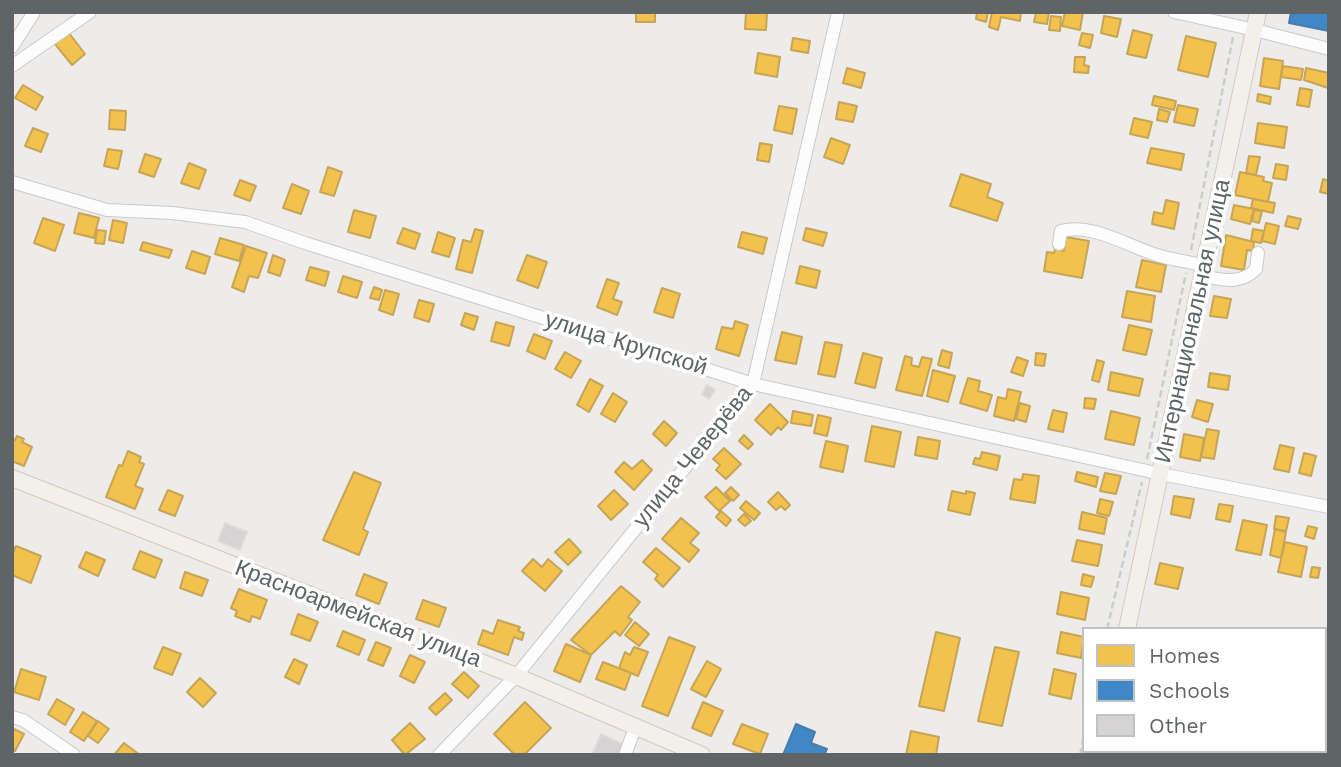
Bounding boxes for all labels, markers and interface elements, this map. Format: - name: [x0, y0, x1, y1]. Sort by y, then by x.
- street label: Интернациональная улица: [1149, 177, 1237, 465]
- street label: улица Крупской: [541, 306, 711, 382]
- street label: улица Чеверёва: [627, 381, 759, 533]
- street label: Красноармейская улица: [231, 554, 485, 674]
- legend: [1082, 627, 1327, 753]
- text: Homes: [1149, 643, 1220, 668]
- text: Schools: [1149, 678, 1230, 703]
- text: Other: [1149, 713, 1207, 738]

